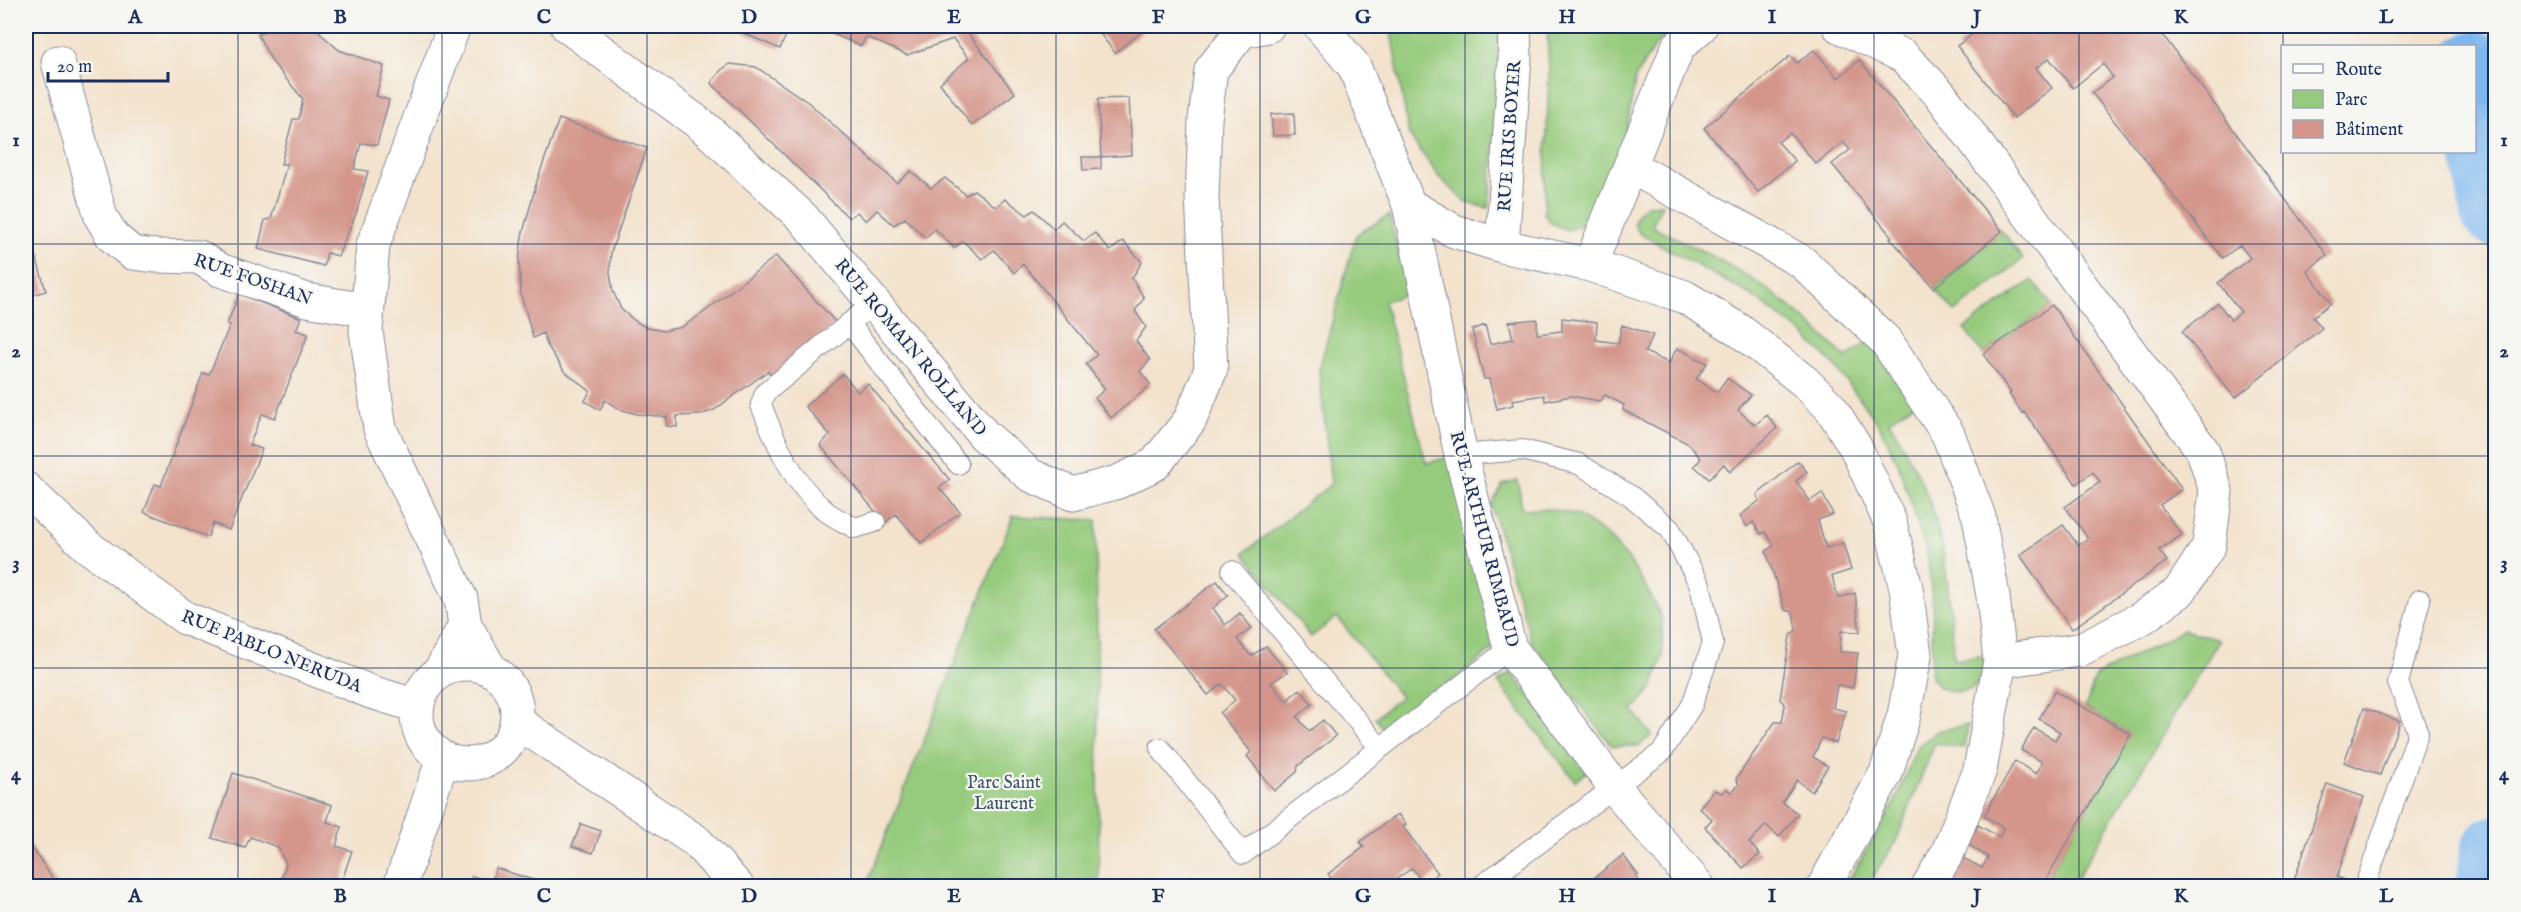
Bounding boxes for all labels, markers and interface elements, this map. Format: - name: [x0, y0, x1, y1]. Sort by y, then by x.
- text: A: [127, 5, 143, 30]
- text: B: [333, 5, 347, 30]
- text: C: [537, 5, 551, 30]
- text: D: [741, 5, 757, 30]
- text: E: [947, 5, 961, 30]
- text: F: [1152, 5, 1165, 30]
- text: G: [1355, 5, 1372, 30]
- text: H: [1558, 5, 1576, 30]
- text: I: [1768, 5, 1777, 30]
- text: J: [1970, 5, 1982, 30]
- text: K: [2174, 5, 2190, 30]
- text: L: [2379, 5, 2394, 30]
- scale bar: [48, 45, 168, 83]
- legend: [2281, 45, 2476, 153]
- text: 20 m: [57, 56, 92, 79]
- street label: RUE IRIS BOYER: [1494, 58, 1527, 213]
- text: Route: [2335, 59, 2382, 82]
- text: Parc: [2335, 89, 2368, 112]
- text: Bâtiment: [2335, 119, 2404, 142]
- text: 1: [12, 128, 20, 153]
- text: 1: [2500, 128, 2508, 153]
- street label: RUE FOSHAN: [190, 249, 315, 312]
- street label: RUE ROMAIN ROLLAND: [829, 254, 991, 441]
- text: 2: [11, 339, 21, 364]
- text: 2: [2499, 339, 2509, 364]
- street label: RUE ARTHUR RIMBAUD: [1444, 429, 1523, 650]
- text: 3: [12, 551, 20, 576]
- text: 3: [2500, 551, 2508, 576]
- street label: RUE PABLO NERUDA: [178, 606, 366, 699]
- text: 4: [11, 762, 22, 787]
- text: 4: [2499, 762, 2510, 787]
- park label: Parc Saint Laurent: [967, 772, 1041, 816]
- text: A: [127, 884, 143, 909]
- text: B: [333, 884, 347, 909]
- text: C: [537, 884, 551, 909]
- text: D: [741, 884, 757, 909]
- text: E: [947, 884, 961, 909]
- text: F: [1152, 884, 1165, 909]
- text: G: [1355, 884, 1372, 909]
- text: H: [1558, 884, 1576, 909]
- text: I: [1768, 884, 1777, 909]
- text: J: [1970, 884, 1982, 909]
- text: K: [2174, 884, 2190, 909]
- text: L: [2379, 884, 2394, 909]

